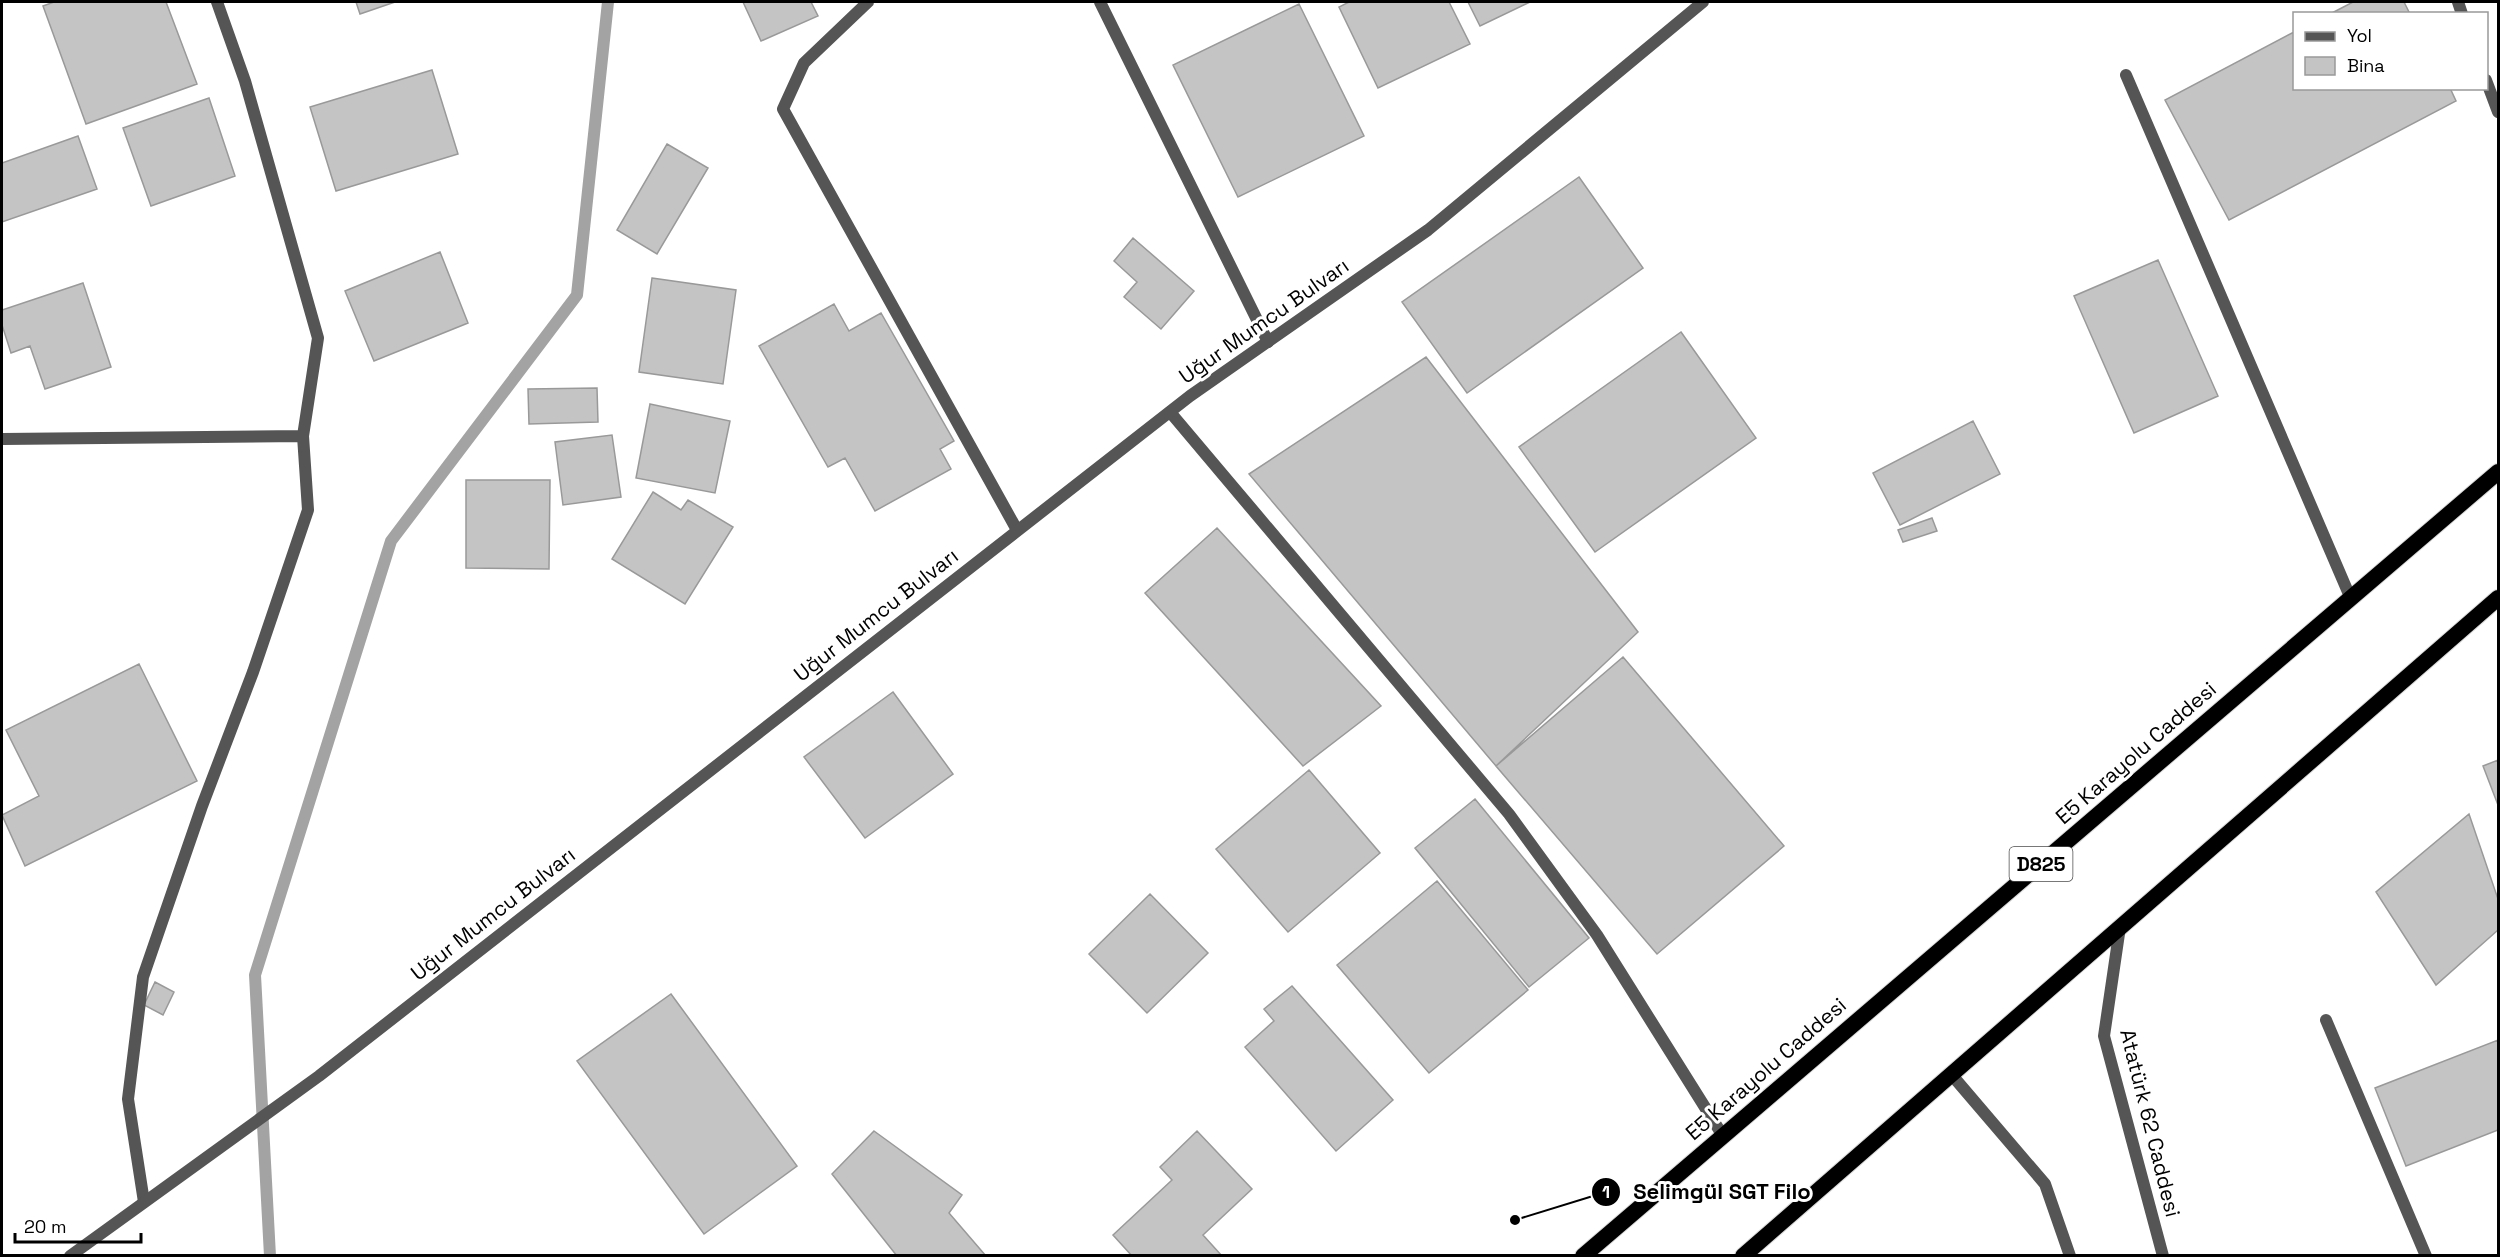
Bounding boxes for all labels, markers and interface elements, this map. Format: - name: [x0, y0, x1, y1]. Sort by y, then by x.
- legend: [2293, 12, 2488, 90]
- text: Yol: [2347, 24, 2372, 47]
- text: Bina: [2347, 54, 2385, 77]
- street label: Uğur Mumcu Bulvarı: [1173, 252, 1354, 389]
- street label: Uğur Mumcu Bulvarı: [788, 542, 963, 687]
- street label: E5 Karayolu Caddesi: [2050, 675, 2222, 830]
- street label: Uğur Mumcu Bulvarı: [405, 841, 580, 986]
- road number: D825: [2010, 847, 2072, 881]
- street label: E5 Karayolu Caddesi: [1680, 991, 1852, 1146]
- street label: Atatürk 62 Caddesi: [2114, 1026, 2187, 1220]
- callout: Selimgül SGT Filo: [1591, 1172, 1823, 1212]
- text: Selimgül SGT Filo: [1633, 1177, 1811, 1205]
- text: 1: [1602, 1180, 1610, 1203]
- scale bar: [15, 1206, 141, 1244]
- text: 20 m: [24, 1215, 67, 1238]

